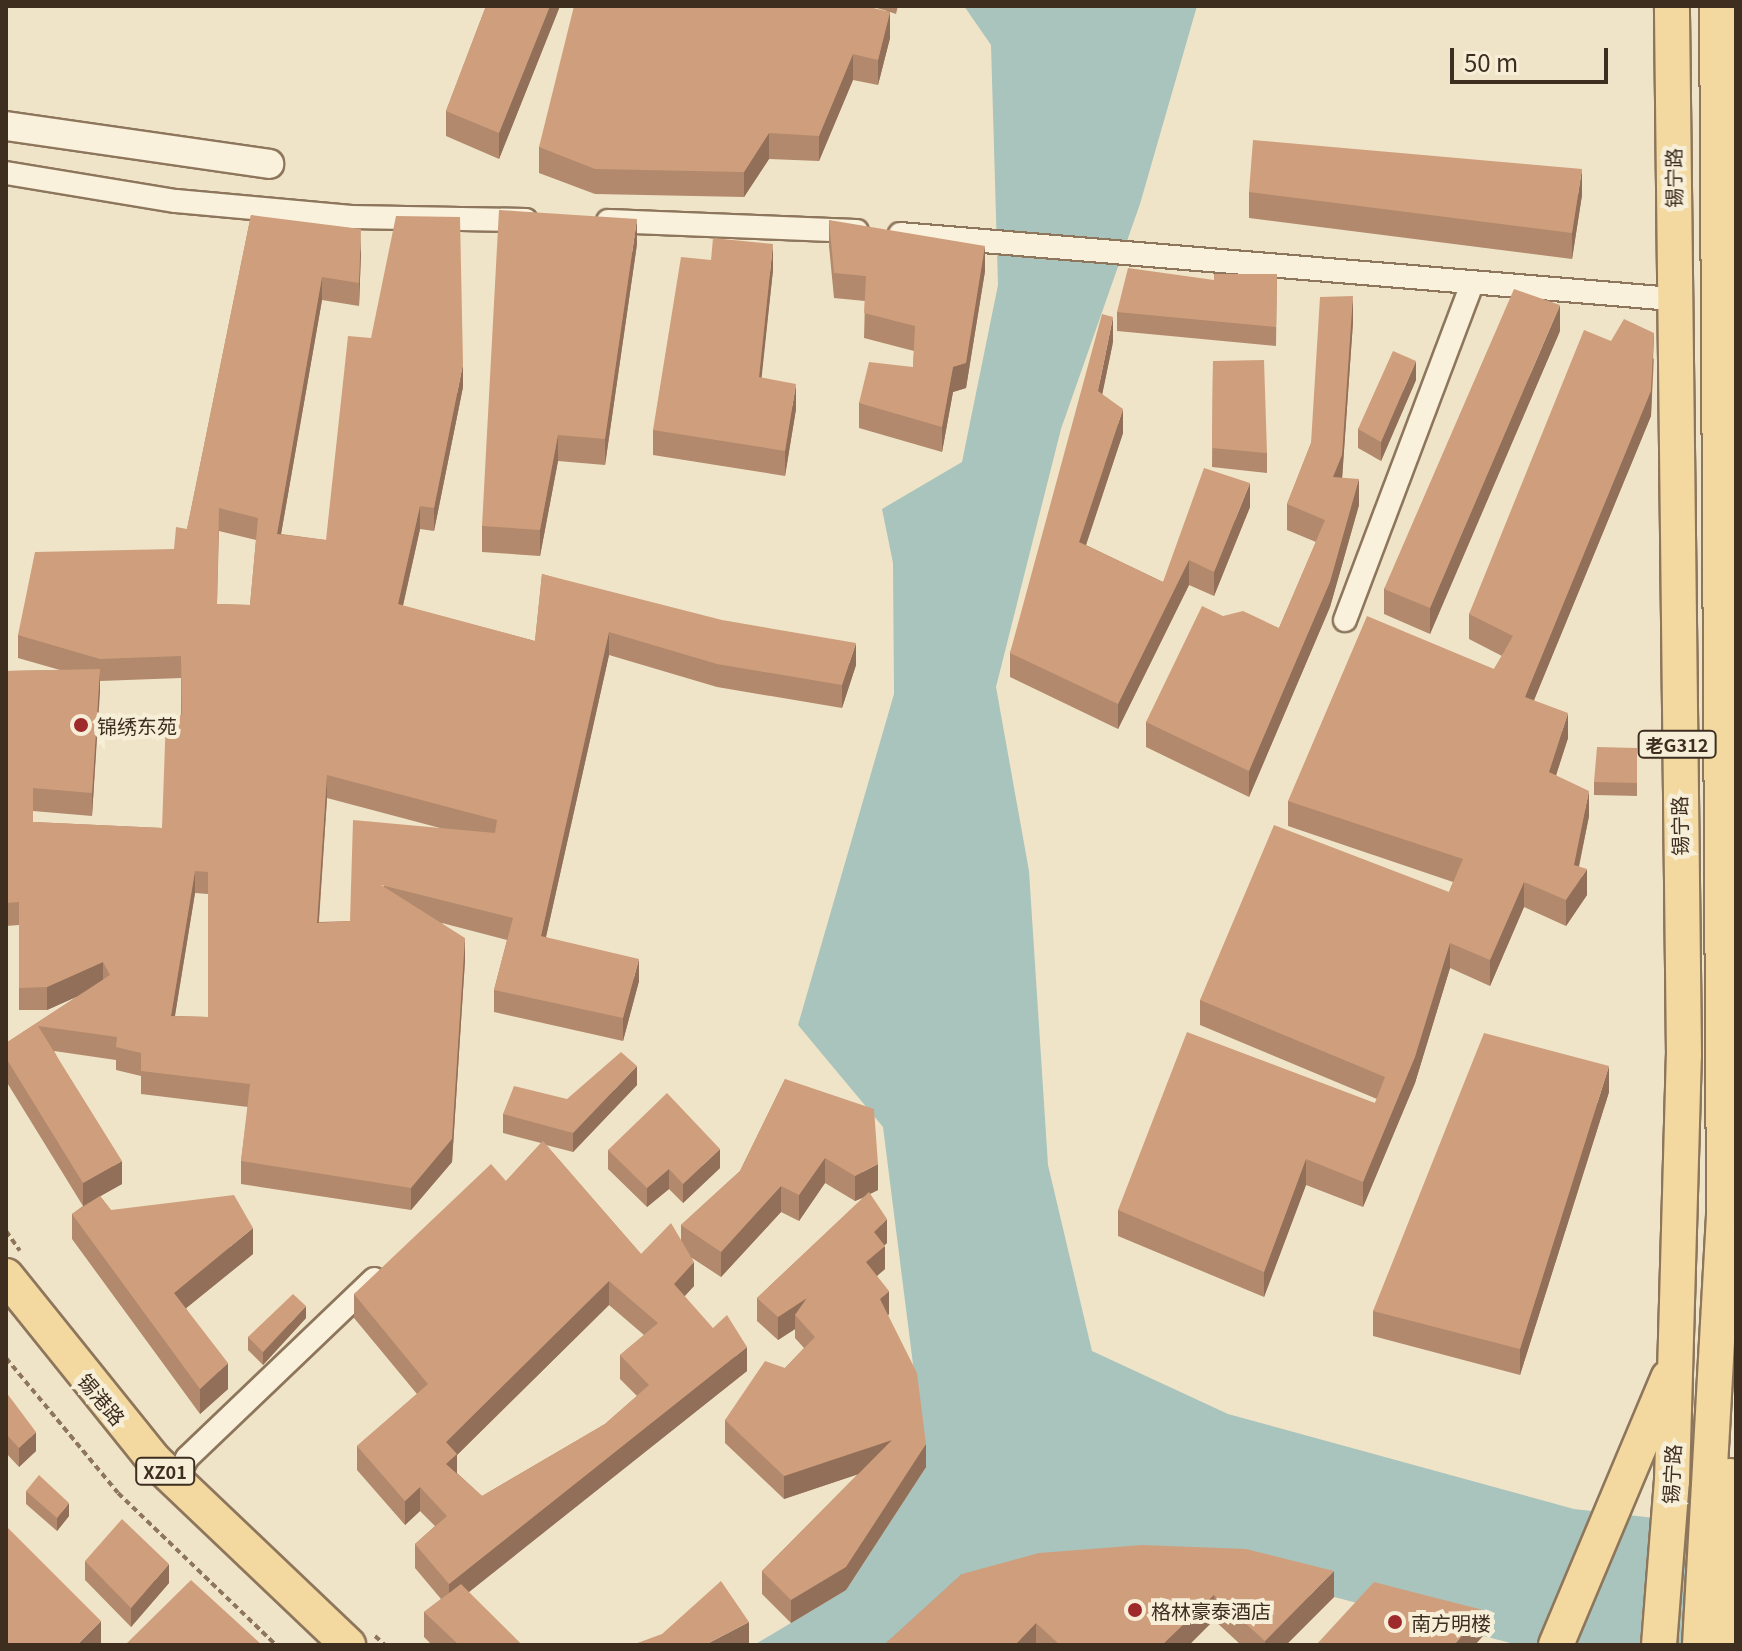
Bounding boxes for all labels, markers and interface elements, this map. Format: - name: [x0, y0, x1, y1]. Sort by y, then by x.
- scale bar: [1454, 32, 1612, 82]
- text: 50 m: [1464, 44, 1518, 79]
- street label: 锡宁路: [1661, 148, 1685, 208]
- place label: 锦绣东苑: [97, 713, 177, 737]
- marker: 锦绣东苑: [72, 716, 90, 734]
- road number: 老G312: [1637, 730, 1717, 758]
- street label: 锡宁路: [1666, 796, 1692, 856]
- street label: 锡港路: [74, 1368, 130, 1430]
- street label: 锡宁路: [1657, 1443, 1685, 1505]
- road number: XZ01: [135, 1457, 195, 1485]
- place label: 格林豪泰酒店: [1151, 1598, 1271, 1622]
- marker: 格林豪泰酒店: [1126, 1601, 1144, 1619]
- place label: 南方明楼: [1411, 1610, 1491, 1634]
- marker: 南方明楼: [1386, 1613, 1404, 1631]

